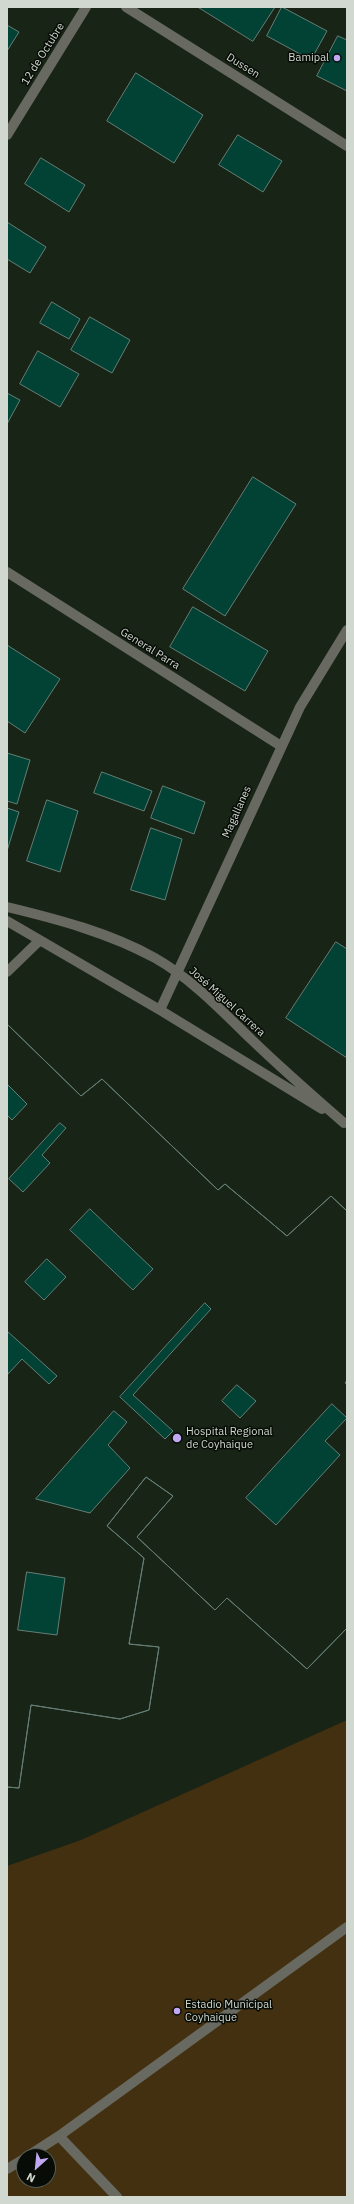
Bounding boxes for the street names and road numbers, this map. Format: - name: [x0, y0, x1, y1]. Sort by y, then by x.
- street label: 12 de Octubre: [19, 21, 67, 87]
- street label: Dussen: [224, 51, 262, 81]
- street label: General Parra: [118, 625, 182, 673]
- street label: Magallanes: [220, 784, 254, 840]
- street label: José Miguel Carrera: [186, 964, 268, 1040]

